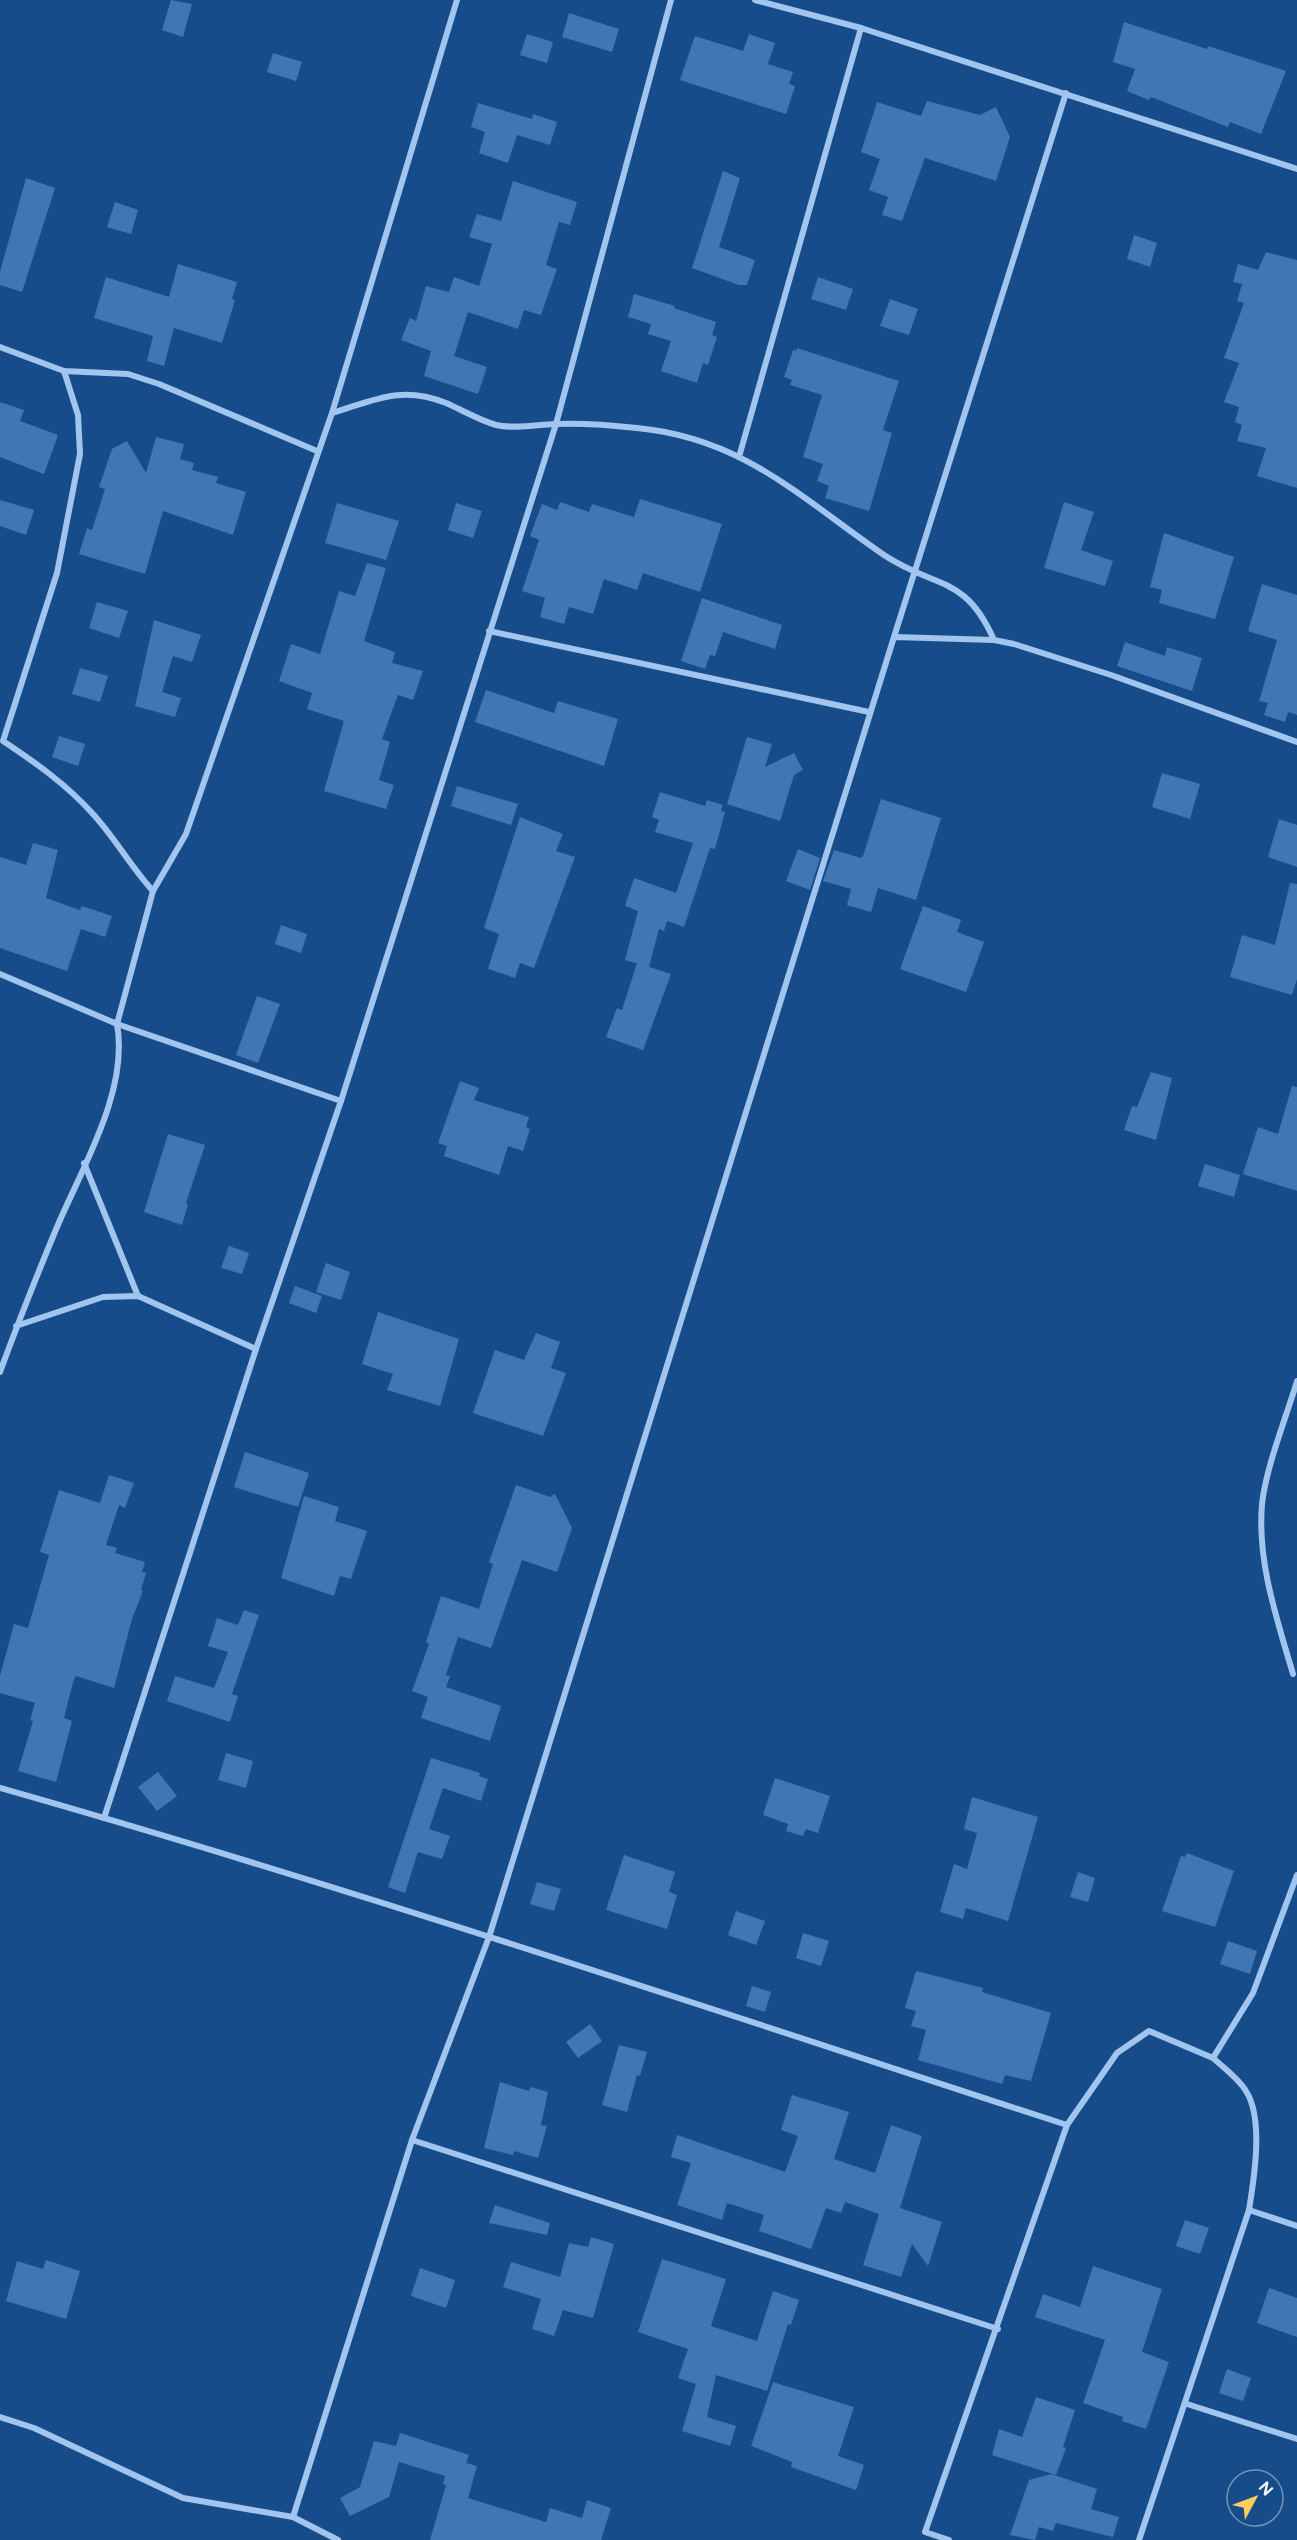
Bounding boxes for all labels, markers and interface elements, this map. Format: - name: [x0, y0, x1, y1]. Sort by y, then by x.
- north arrow: [1225, 2468, 1285, 2528]
- text: N: [1255, 2478, 1277, 2499]

